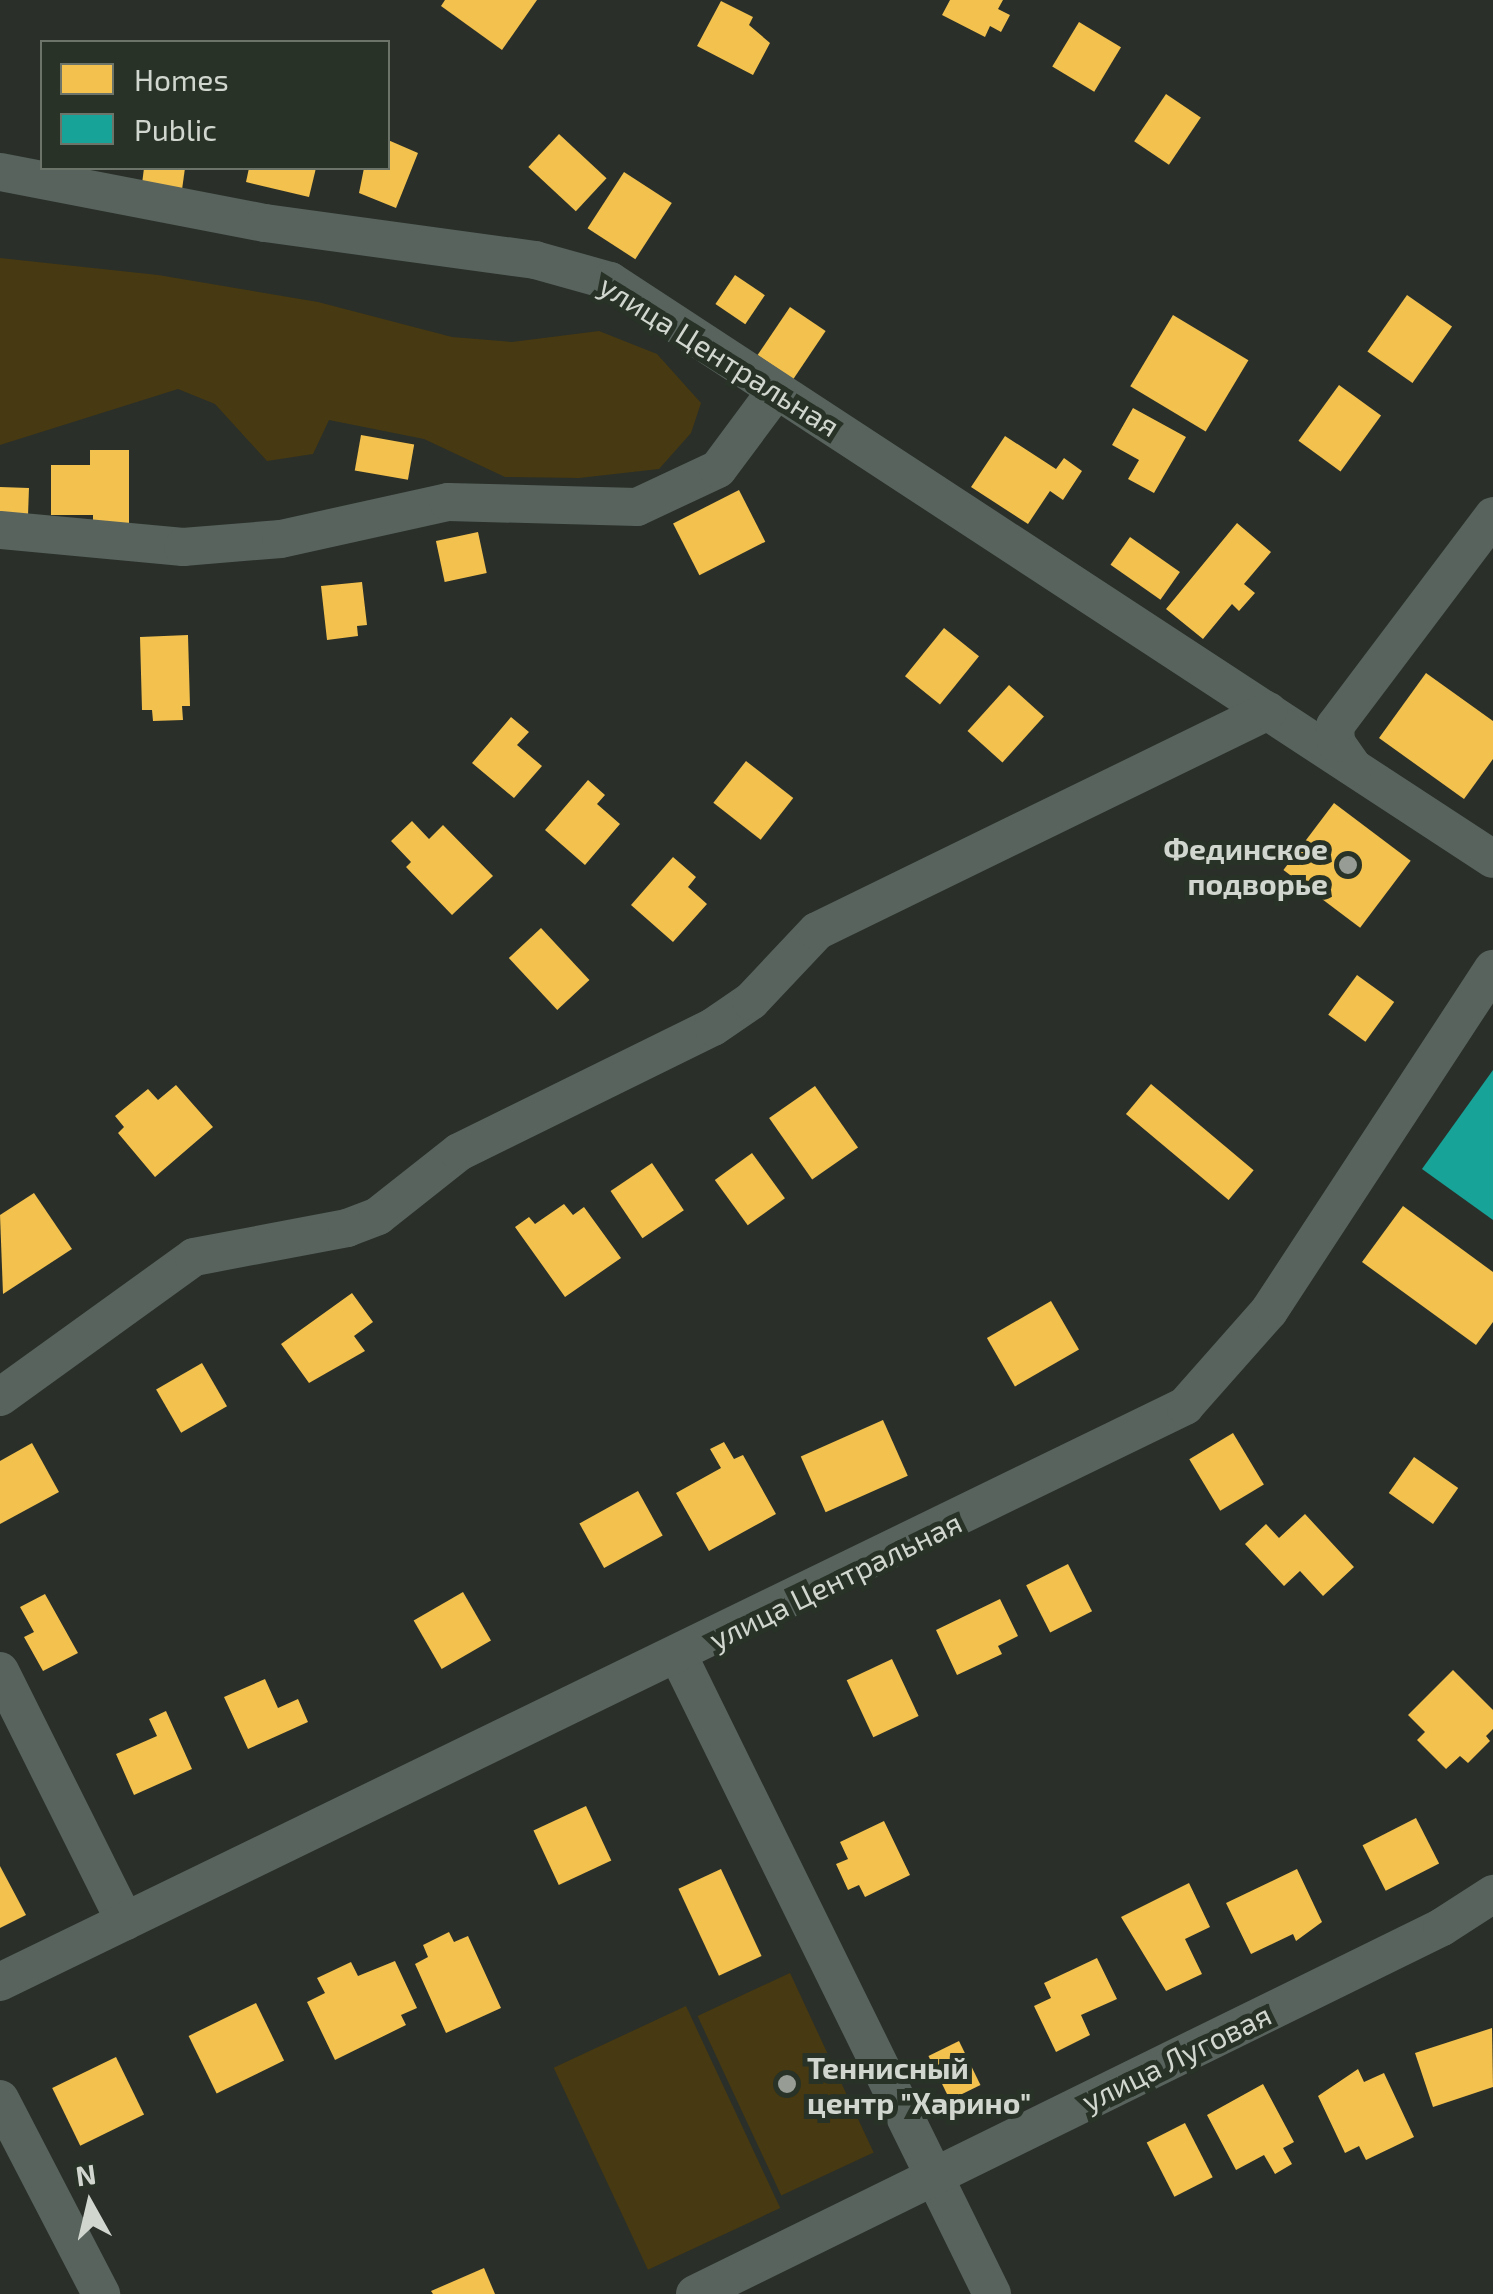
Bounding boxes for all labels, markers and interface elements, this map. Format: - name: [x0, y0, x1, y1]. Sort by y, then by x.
- legend: [40, 40, 390, 170]
- text: Homes: [134, 61, 229, 97]
- text: Public: [134, 111, 217, 147]
- street label: улица Центральная: [593, 267, 847, 443]
- place label: Фединское подворье: [1164, 830, 1328, 900]
- marker: Фединское подворье: [1337, 854, 1359, 876]
- street label: улица Центральная: [703, 1503, 967, 1657]
- street label: улица Луговая: [1075, 1996, 1277, 2118]
- place label: Теннисный центр "Харино": [807, 2049, 1031, 2120]
- marker: Теннисный центр "Харино": [776, 2073, 798, 2095]
- north arrow: [40, 2154, 140, 2254]
- text: N: [73, 2156, 98, 2193]

